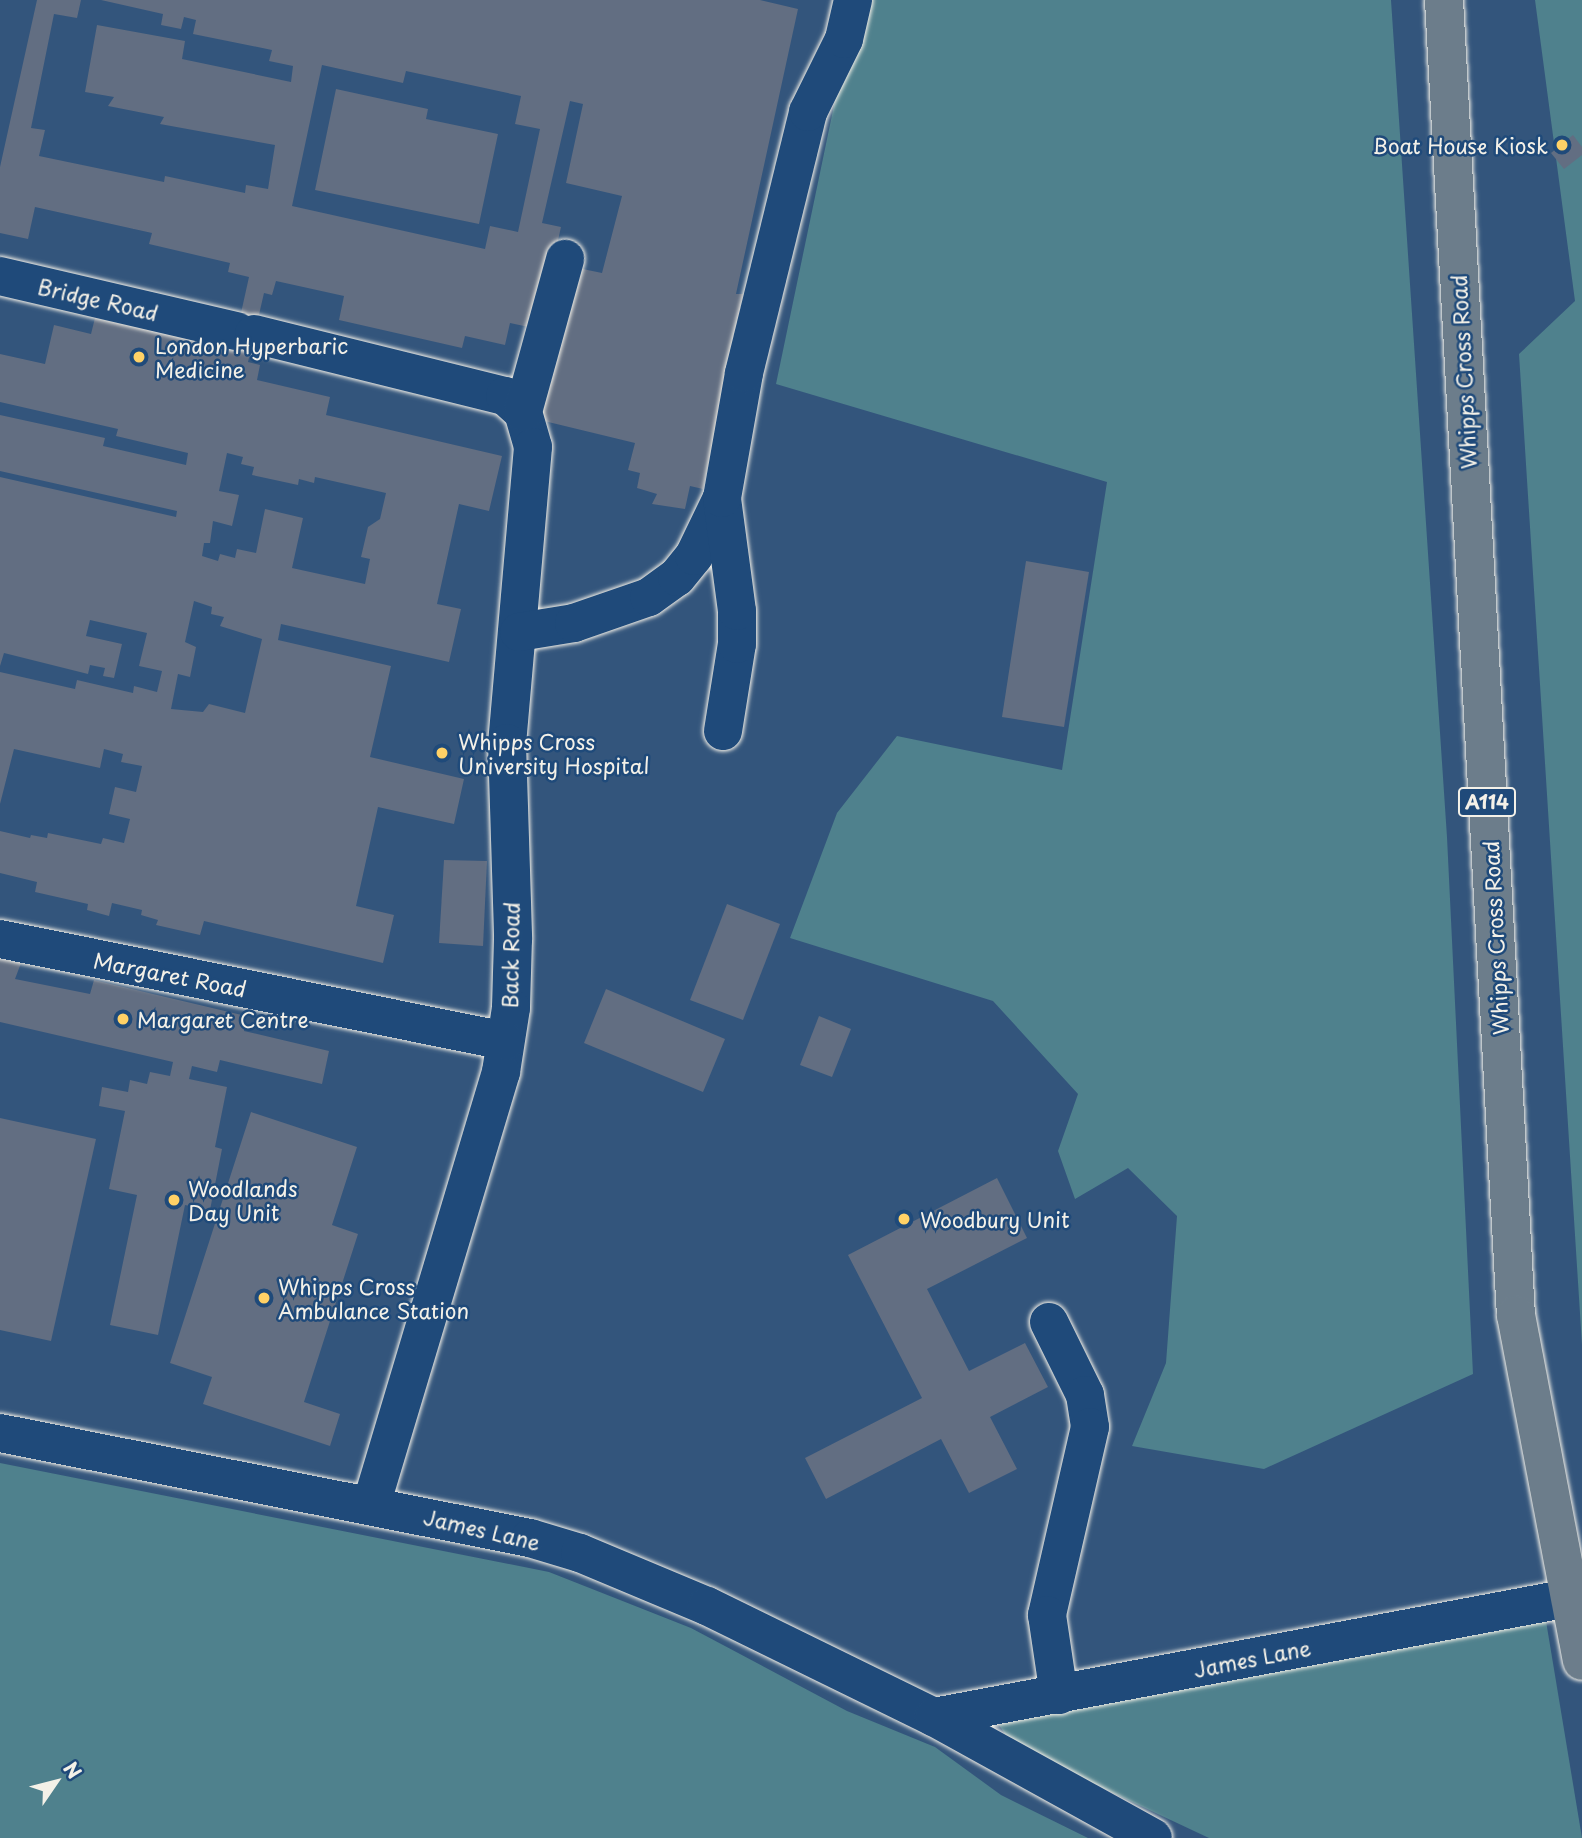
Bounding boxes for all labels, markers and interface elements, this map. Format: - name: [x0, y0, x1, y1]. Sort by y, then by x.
- place label: Boat House Kiosk: [1370, 132, 1548, 158]
- marker: Boat House Kiosk: [1554, 137, 1570, 153]
- street label: Bridge Road: [36, 273, 160, 325]
- street label: Whipps Cross Road: [1445, 274, 1481, 470]
- place label: London Hyperbaric Medicine: [155, 332, 348, 382]
- marker: London Hyperbaric Medicine: [129, 347, 149, 367]
- place label: Whipps Cross University Hospital: [458, 728, 650, 778]
- marker: Whipps Cross University Hospital: [432, 743, 452, 763]
- road number: A114: [1457, 786, 1517, 818]
- street label: Whipps Cross Road: [1477, 840, 1513, 1036]
- street label: Back Road: [496, 901, 524, 1009]
- street label: Margaret Road: [92, 947, 248, 1001]
- place label: Margaret Centre: [137, 1006, 310, 1032]
- marker: Margaret Centre: [115, 1011, 131, 1027]
- place label: Woodlands Day Unit: [188, 1175, 297, 1225]
- marker: Woodlands Day Unit: [166, 1192, 182, 1208]
- place label: Woodbury Unit: [920, 1206, 1071, 1232]
- marker: Woodbury Unit: [894, 1209, 914, 1229]
- place label: Whipps Cross Ambulance Station: [278, 1273, 470, 1323]
- marker: Whipps Cross Ambulance Station: [256, 1290, 272, 1306]
- street label: James Lane: [421, 1503, 543, 1555]
- street label: James Lane: [1191, 1634, 1313, 1682]
- north arrow: [21, 1747, 91, 1817]
- text: N: [57, 1756, 89, 1784]

